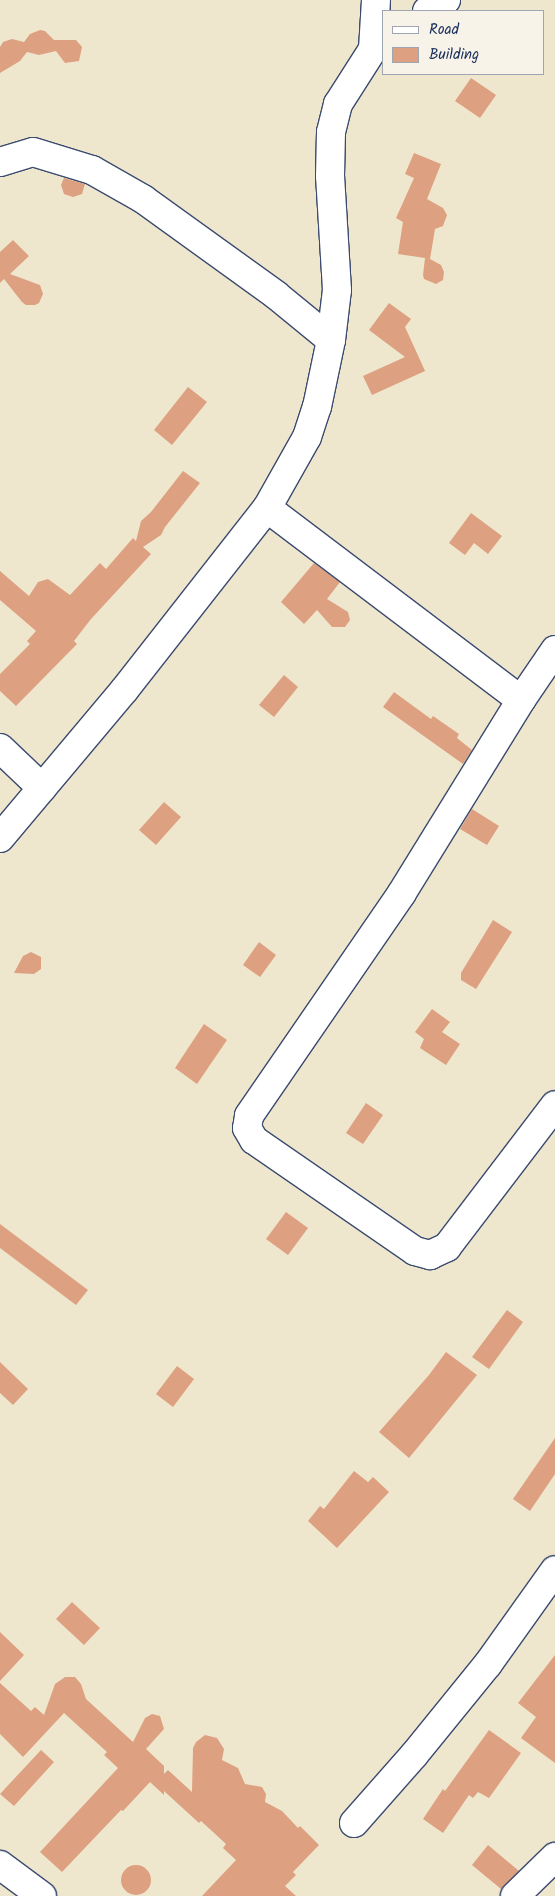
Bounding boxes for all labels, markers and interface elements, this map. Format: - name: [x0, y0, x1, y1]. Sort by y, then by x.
- legend: [382, 10, 545, 75]
- text: Road: [429, 18, 459, 42]
- text: Building: [429, 43, 479, 67]

